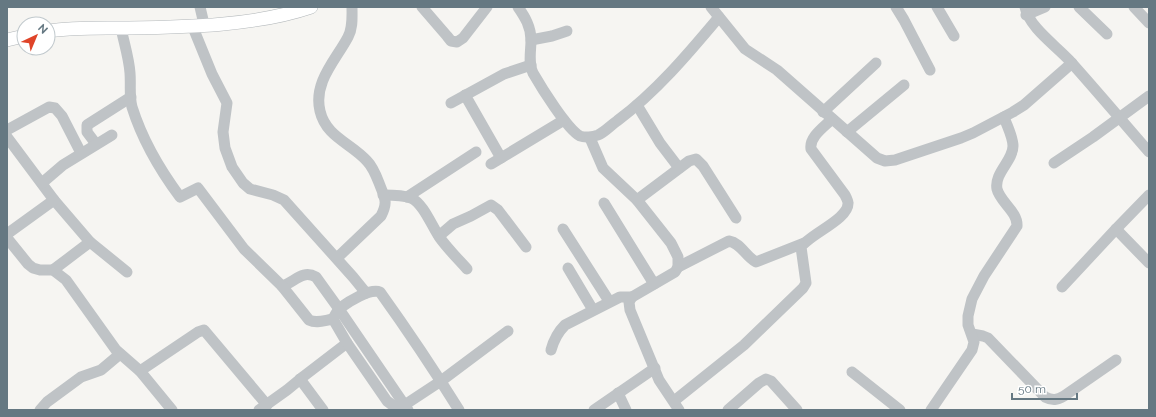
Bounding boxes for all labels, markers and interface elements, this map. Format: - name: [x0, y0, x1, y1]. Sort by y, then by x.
- north arrow: [16, 16, 56, 56]
- text: N: [35, 22, 50, 37]
- scale bar: [1012, 375, 1077, 401]
- text: 50 m: [1018, 382, 1046, 396]

